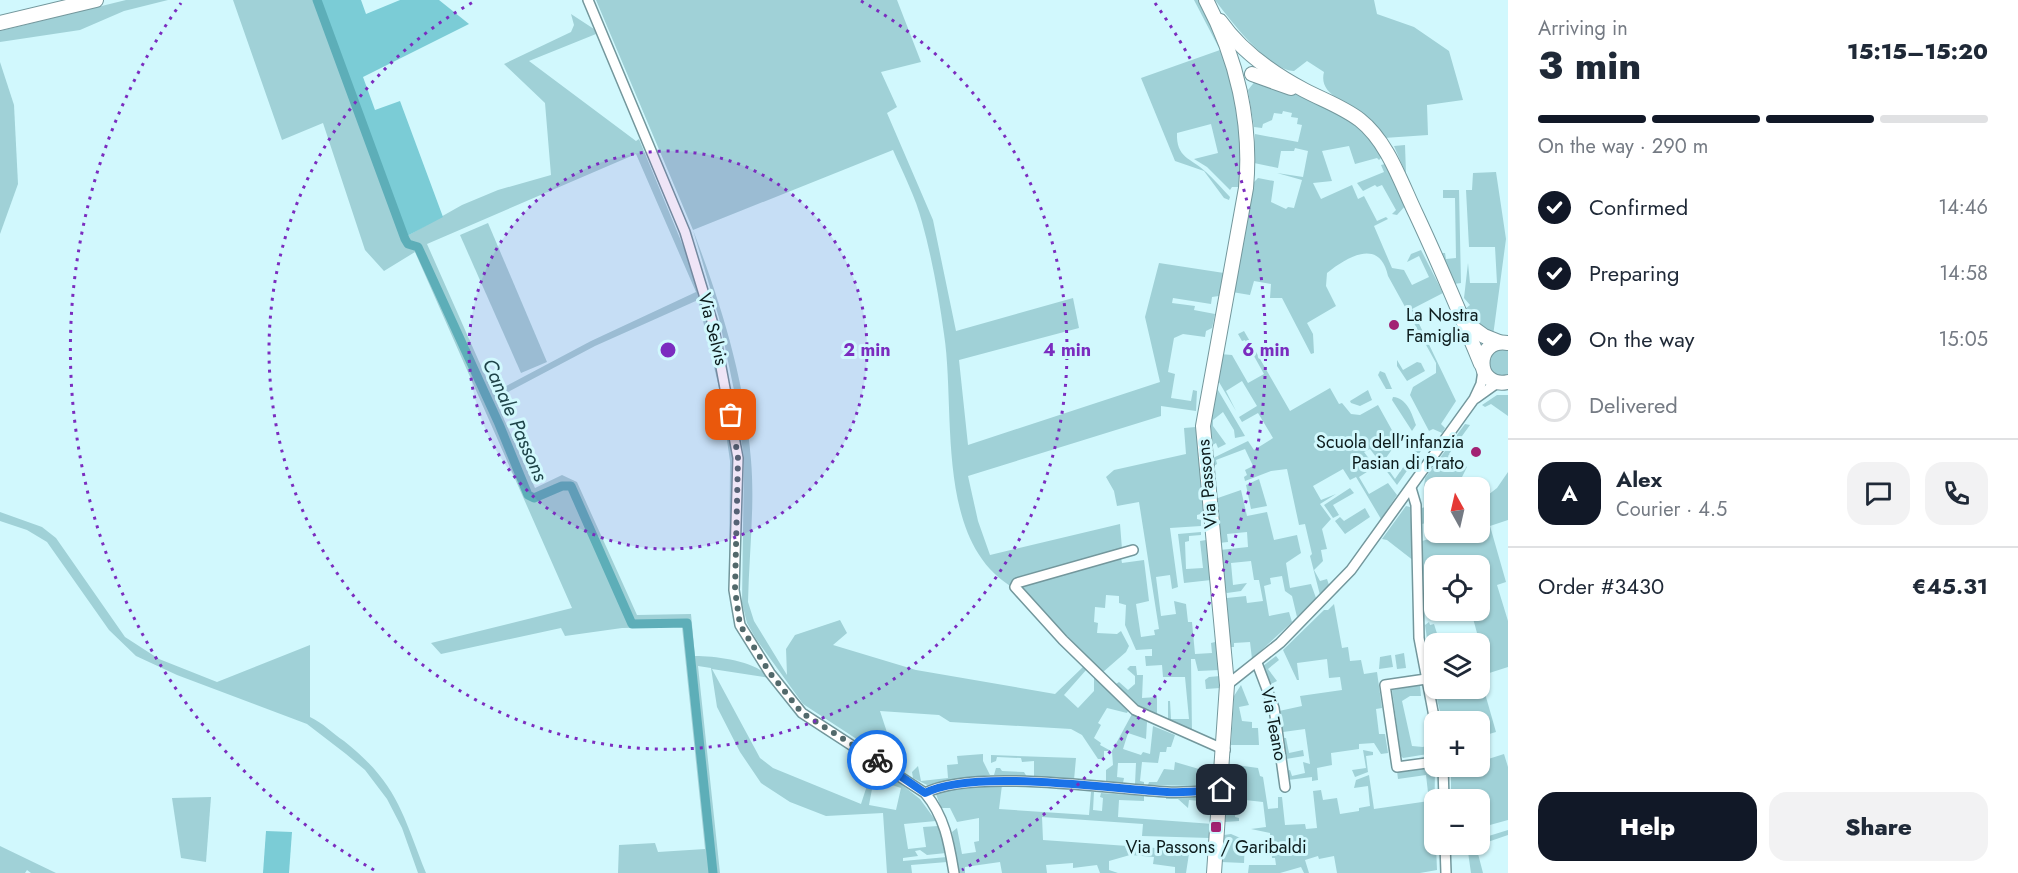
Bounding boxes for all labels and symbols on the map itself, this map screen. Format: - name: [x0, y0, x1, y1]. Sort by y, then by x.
- street label: Via Selvis: [691, 290, 735, 368]
- place label: La Nostra Famiglia: [1406, 302, 1478, 349]
- marker: La Nostra Famiglia: [1387, 318, 1401, 332]
- text: 2 min: [843, 337, 891, 363]
- text: 4 min: [1043, 337, 1091, 363]
- text: 6 min: [1242, 337, 1290, 363]
- centre of rings: [658, 340, 678, 360]
- water label: Canale Passons: [475, 354, 555, 486]
- pin: [705, 389, 756, 440]
- place label: Scuola dell'infanzia Pasian di Prato: [1316, 429, 1464, 476]
- street label: Via Passons: [1190, 438, 1224, 530]
- marker: Scuola dell'infanzia Pasian di Prato: [1469, 445, 1483, 459]
- north arrow: [1424, 477, 1490, 543]
- street label: Via Teano: [1254, 685, 1294, 763]
- courier: [847, 730, 907, 790]
- pin: [1196, 764, 1247, 815]
- marker: Via Passons / Garibaldi: [1209, 820, 1223, 834]
- place label: Via Passons / Garibaldi: [1125, 834, 1307, 860]

